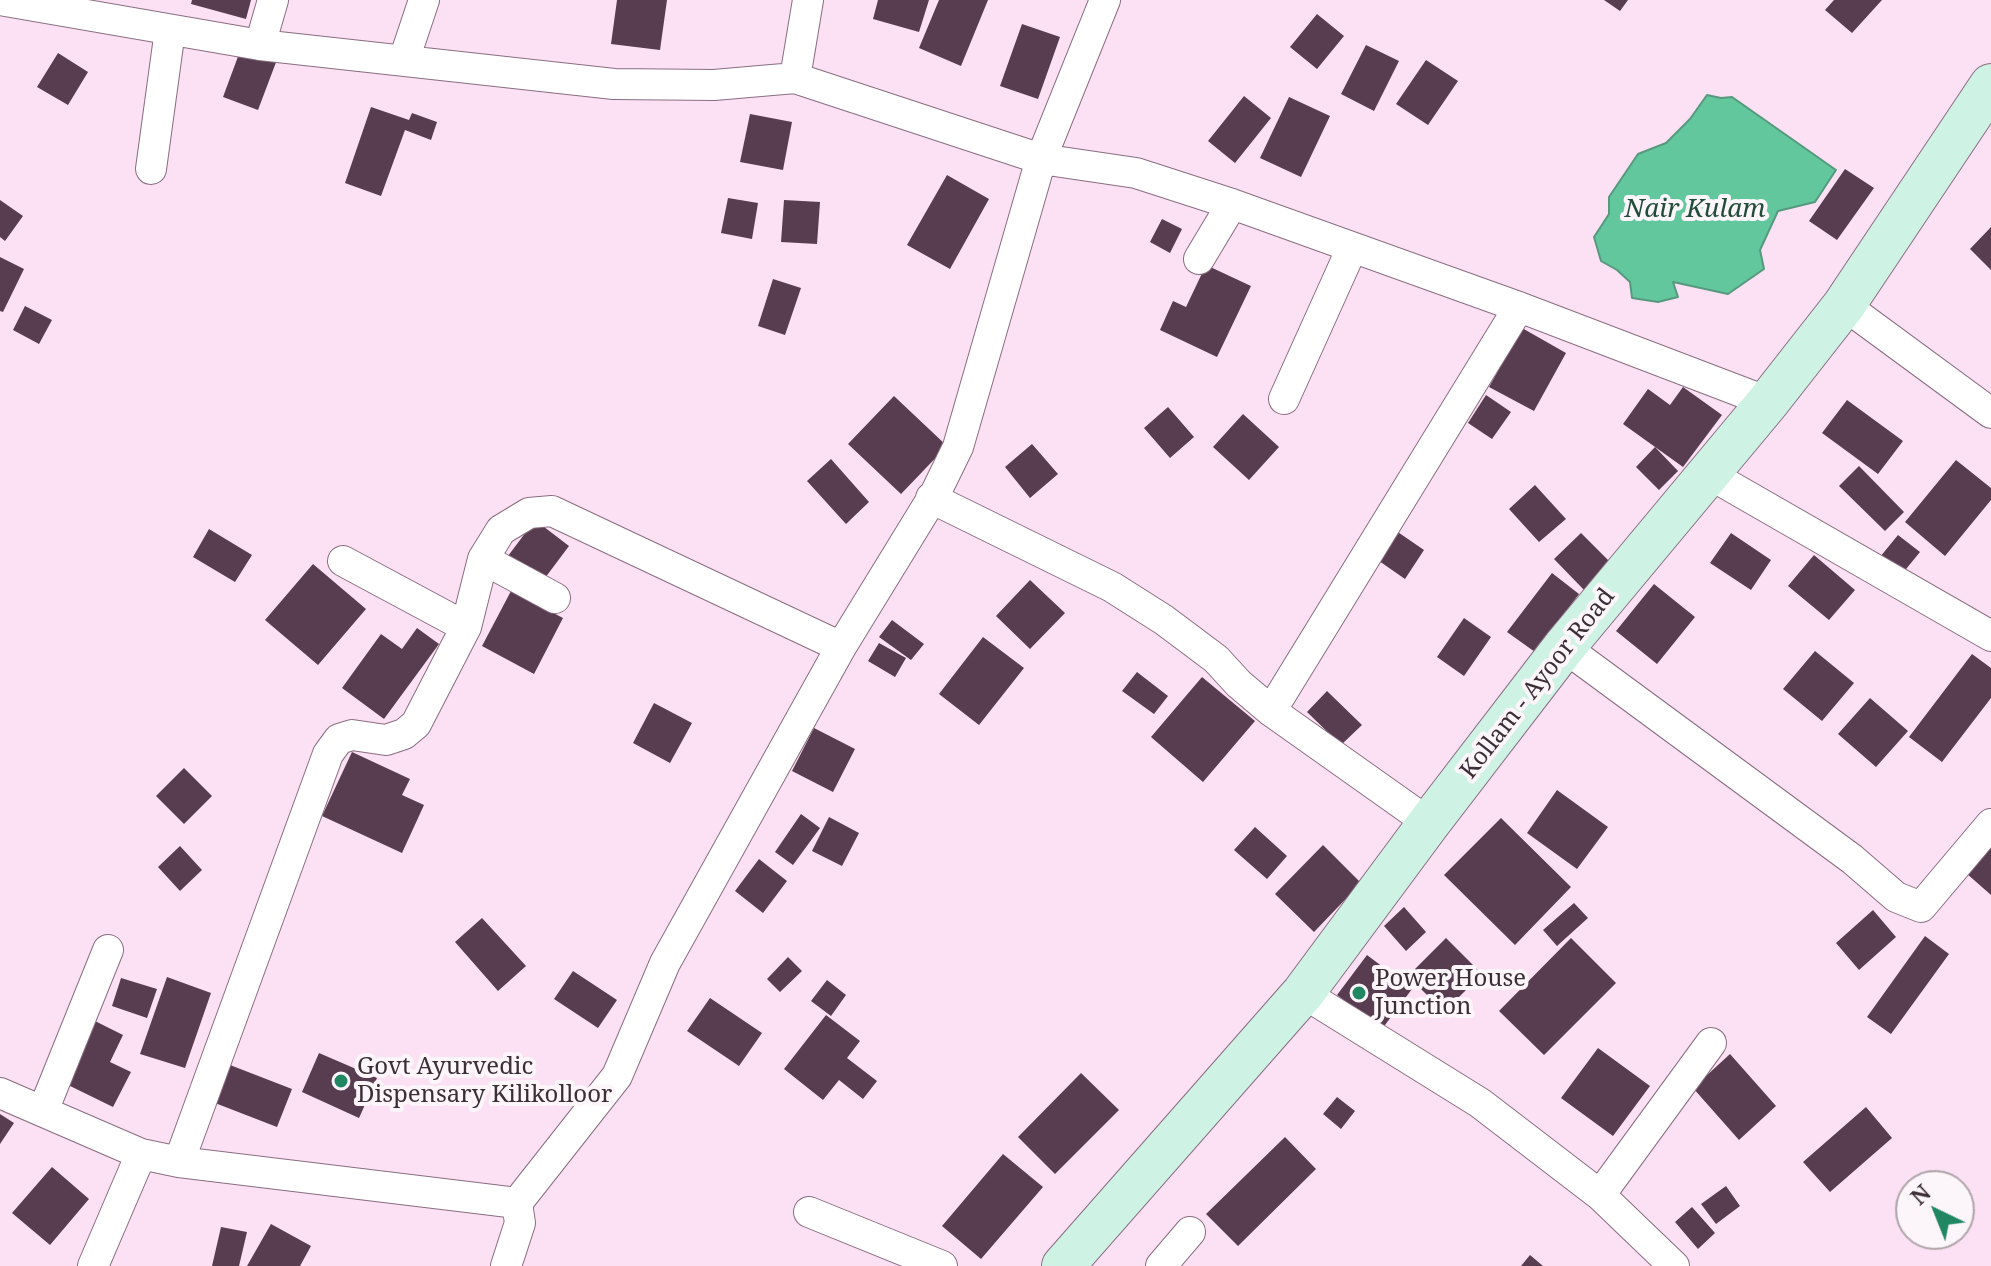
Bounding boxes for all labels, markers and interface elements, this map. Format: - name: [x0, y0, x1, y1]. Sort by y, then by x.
- water label: Nair Kulam: [1624, 194, 1766, 226]
- street label: Kollam - Ayoor Road: [1455, 583, 1621, 785]
- place label: Power House Junction: [1375, 965, 1526, 1021]
- marker: Power House Junction: [1350, 984, 1368, 1002]
- place label: Govt Ayurvedic Dispensary Kilikolloor: [357, 1053, 612, 1109]
- marker: Govt Ayurvedic Dispensary Kilikolloor: [332, 1072, 350, 1090]
- north arrow: [1895, 1170, 1975, 1250]
- text: N: [1903, 1177, 1937, 1211]

